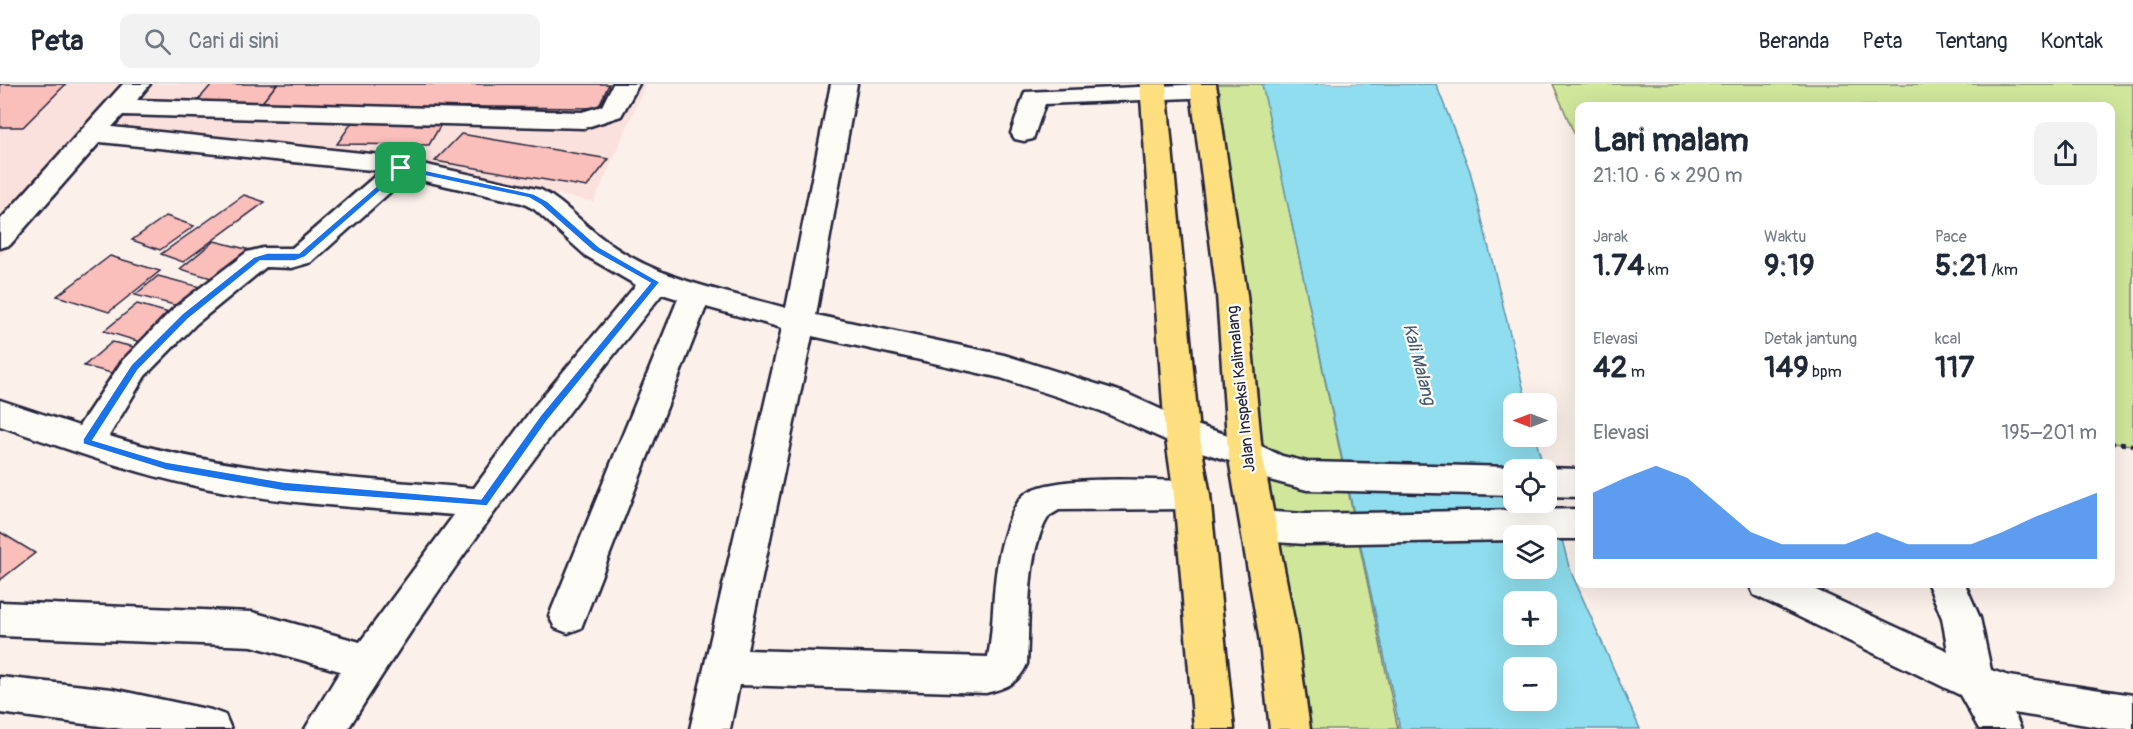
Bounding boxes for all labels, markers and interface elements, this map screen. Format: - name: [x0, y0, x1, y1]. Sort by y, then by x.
- search box: [120, 14, 540, 68]
- text: Peta: [30, 24, 84, 59]
- icon: search: [141, 25, 174, 58]
- text: Cari di sini: [189, 27, 278, 55]
- text: Beranda: [1759, 28, 1829, 55]
- text: Peta: [1862, 28, 1903, 55]
- text: Tentang: [1936, 28, 2008, 55]
- text: Kontak: [2041, 28, 2103, 55]
- text: Lari malam: [1593, 120, 1749, 161]
- button: share: [2034, 122, 2097, 185]
- pin: [375, 142, 426, 193]
- icon: arrive: [384, 151, 417, 184]
- text: 21:10 · 6 × 290 m: [1593, 163, 1743, 188]
- text: Jarak: [1593, 227, 1628, 247]
- text: Waktu: [1764, 227, 1806, 247]
- text: Pace: [1935, 227, 1967, 247]
- text: 1.74: [1593, 247, 1645, 284]
- text: 9:19: [1764, 247, 1815, 284]
- text: 5:21: [1935, 247, 1988, 284]
- text: km: [1645, 260, 1669, 280]
- text: /km: [1988, 260, 2018, 280]
- street label: Jalan Inspeksi Kalimalang: [1222, 305, 1260, 473]
- water label: Kali Malang: [1397, 321, 1441, 409]
- text: Elevasi: [1593, 329, 1638, 349]
- text: Detak jantung: [1764, 329, 1857, 349]
- text: kcal: [1935, 329, 1961, 349]
- text: 42: [1593, 349, 1627, 386]
- text: 149: [1764, 349, 1809, 386]
- text: 117: [1935, 349, 1974, 386]
- text: m: [1627, 362, 1645, 382]
- text: bpm: [1809, 362, 1842, 382]
- north arrow: [1503, 393, 1557, 447]
- map controls: [1503, 393, 1557, 711]
- text: Elevasi: [1593, 420, 1649, 445]
- text: 195–201 m: [2002, 420, 2097, 445]
- button: locate: [1503, 459, 1557, 513]
- button: layers: [1503, 525, 1557, 579]
- button: +: [1503, 591, 1557, 645]
- button: −: [1503, 657, 1557, 711]

